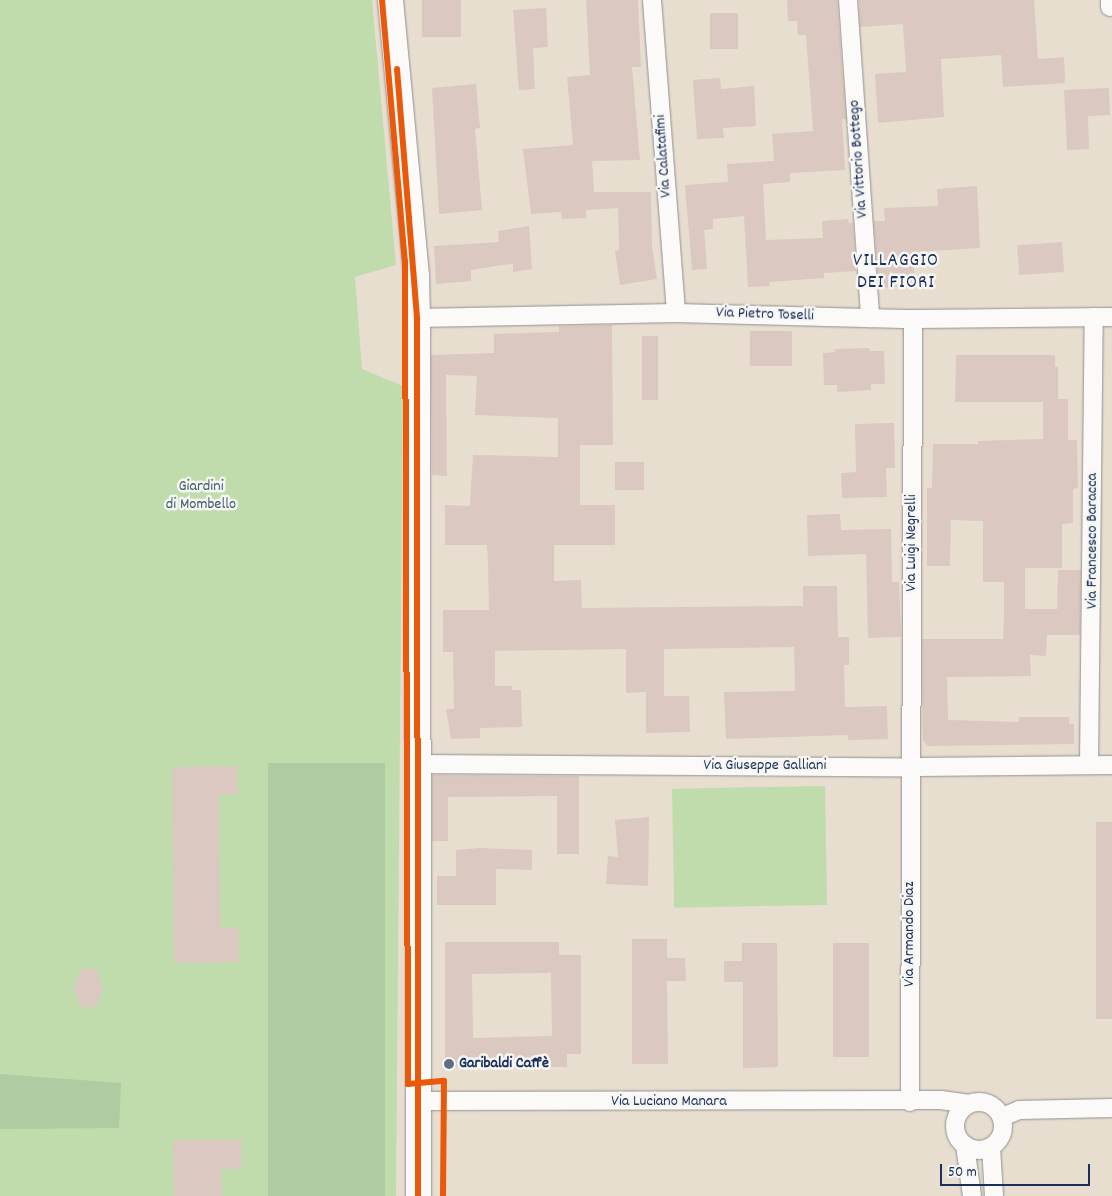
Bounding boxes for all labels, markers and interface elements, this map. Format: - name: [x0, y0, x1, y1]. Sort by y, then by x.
- street label: Via Vittorio Bottego: [845, 99, 873, 219]
- street label: Via Calatafimi: [652, 114, 676, 198]
- district label: VILLAGGIO DEI FIORI: [852, 251, 940, 295]
- street label: Via Pietro Toselli: [716, 304, 814, 326]
- street label: Via Francesco Baracca: [1083, 473, 1103, 609]
- park label: Giardini di Mombello: [166, 477, 236, 515]
- street label: Via Luigi Negrelli: [902, 494, 922, 592]
- street label: Via Giuseppe Galliani: [704, 756, 826, 776]
- street label: Via Armando Diaz: [900, 881, 920, 987]
- place label: Garibaldi Caffè: [459, 1054, 549, 1074]
- marker: Garibaldi Caffè: [443, 1058, 455, 1070]
- street label: Via Luciano Manara: [611, 1092, 727, 1112]
- scale bar: [942, 1154, 1092, 1186]
- text: 50 m: [948, 1162, 977, 1184]

